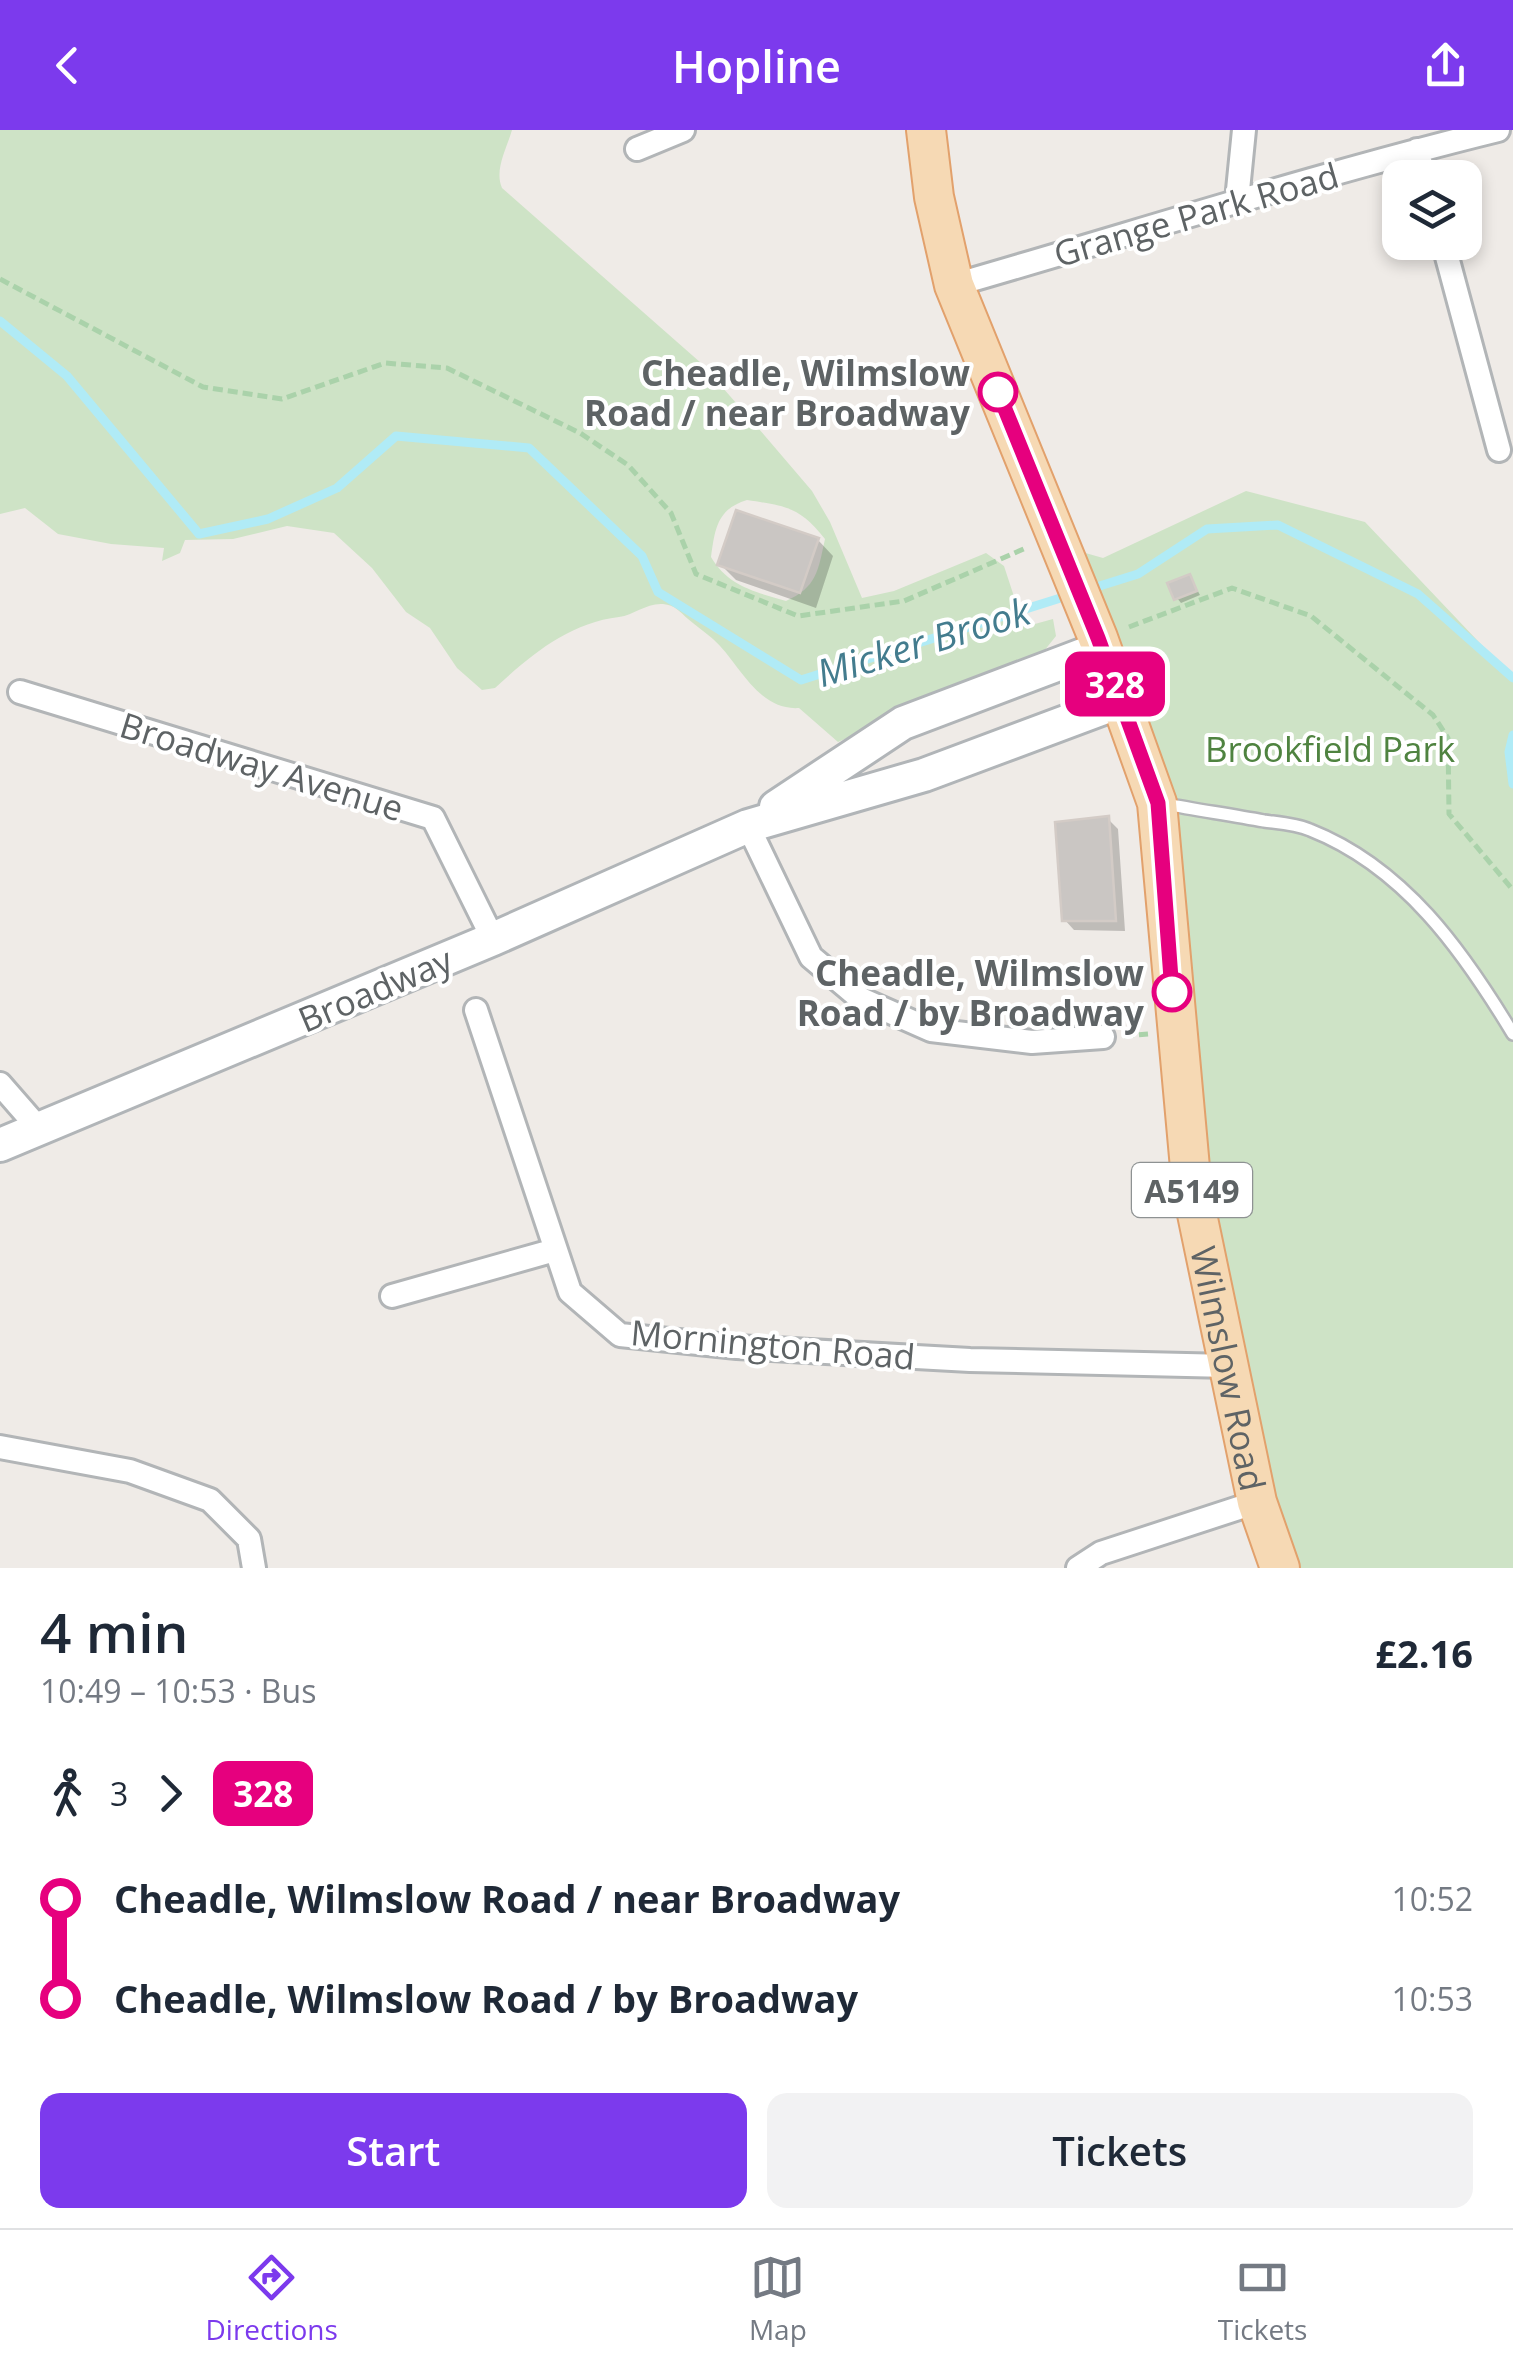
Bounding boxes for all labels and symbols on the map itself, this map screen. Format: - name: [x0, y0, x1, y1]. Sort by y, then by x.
- street label: Grange Park Road: [1048, 151, 1344, 277]
- place label: Cheadle, Wilmslow Road / near Broadway: [584, 349, 970, 436]
- marker: Cheadle, Wilmslow Road / near Broadway: [979, 373, 1017, 411]
- water label: Micker Brook: [810, 584, 1037, 698]
- line badge: 328: [1058, 652, 1172, 716]
- street label: Broadway Avenue: [115, 701, 409, 831]
- park label: Brookfield Park: [1205, 725, 1456, 772]
- street label: Broadway: [291, 935, 460, 1042]
- place label: Cheadle, Wilmslow Road / by Broadway: [797, 949, 1144, 1036]
- marker: Cheadle, Wilmslow Road / by Broadway: [1153, 973, 1191, 1011]
- road number: A5149: [1132, 1163, 1252, 1217]
- street label: Wilmslow Road: [1181, 1242, 1278, 1495]
- street label: Mornington Road: [629, 1308, 917, 1380]

